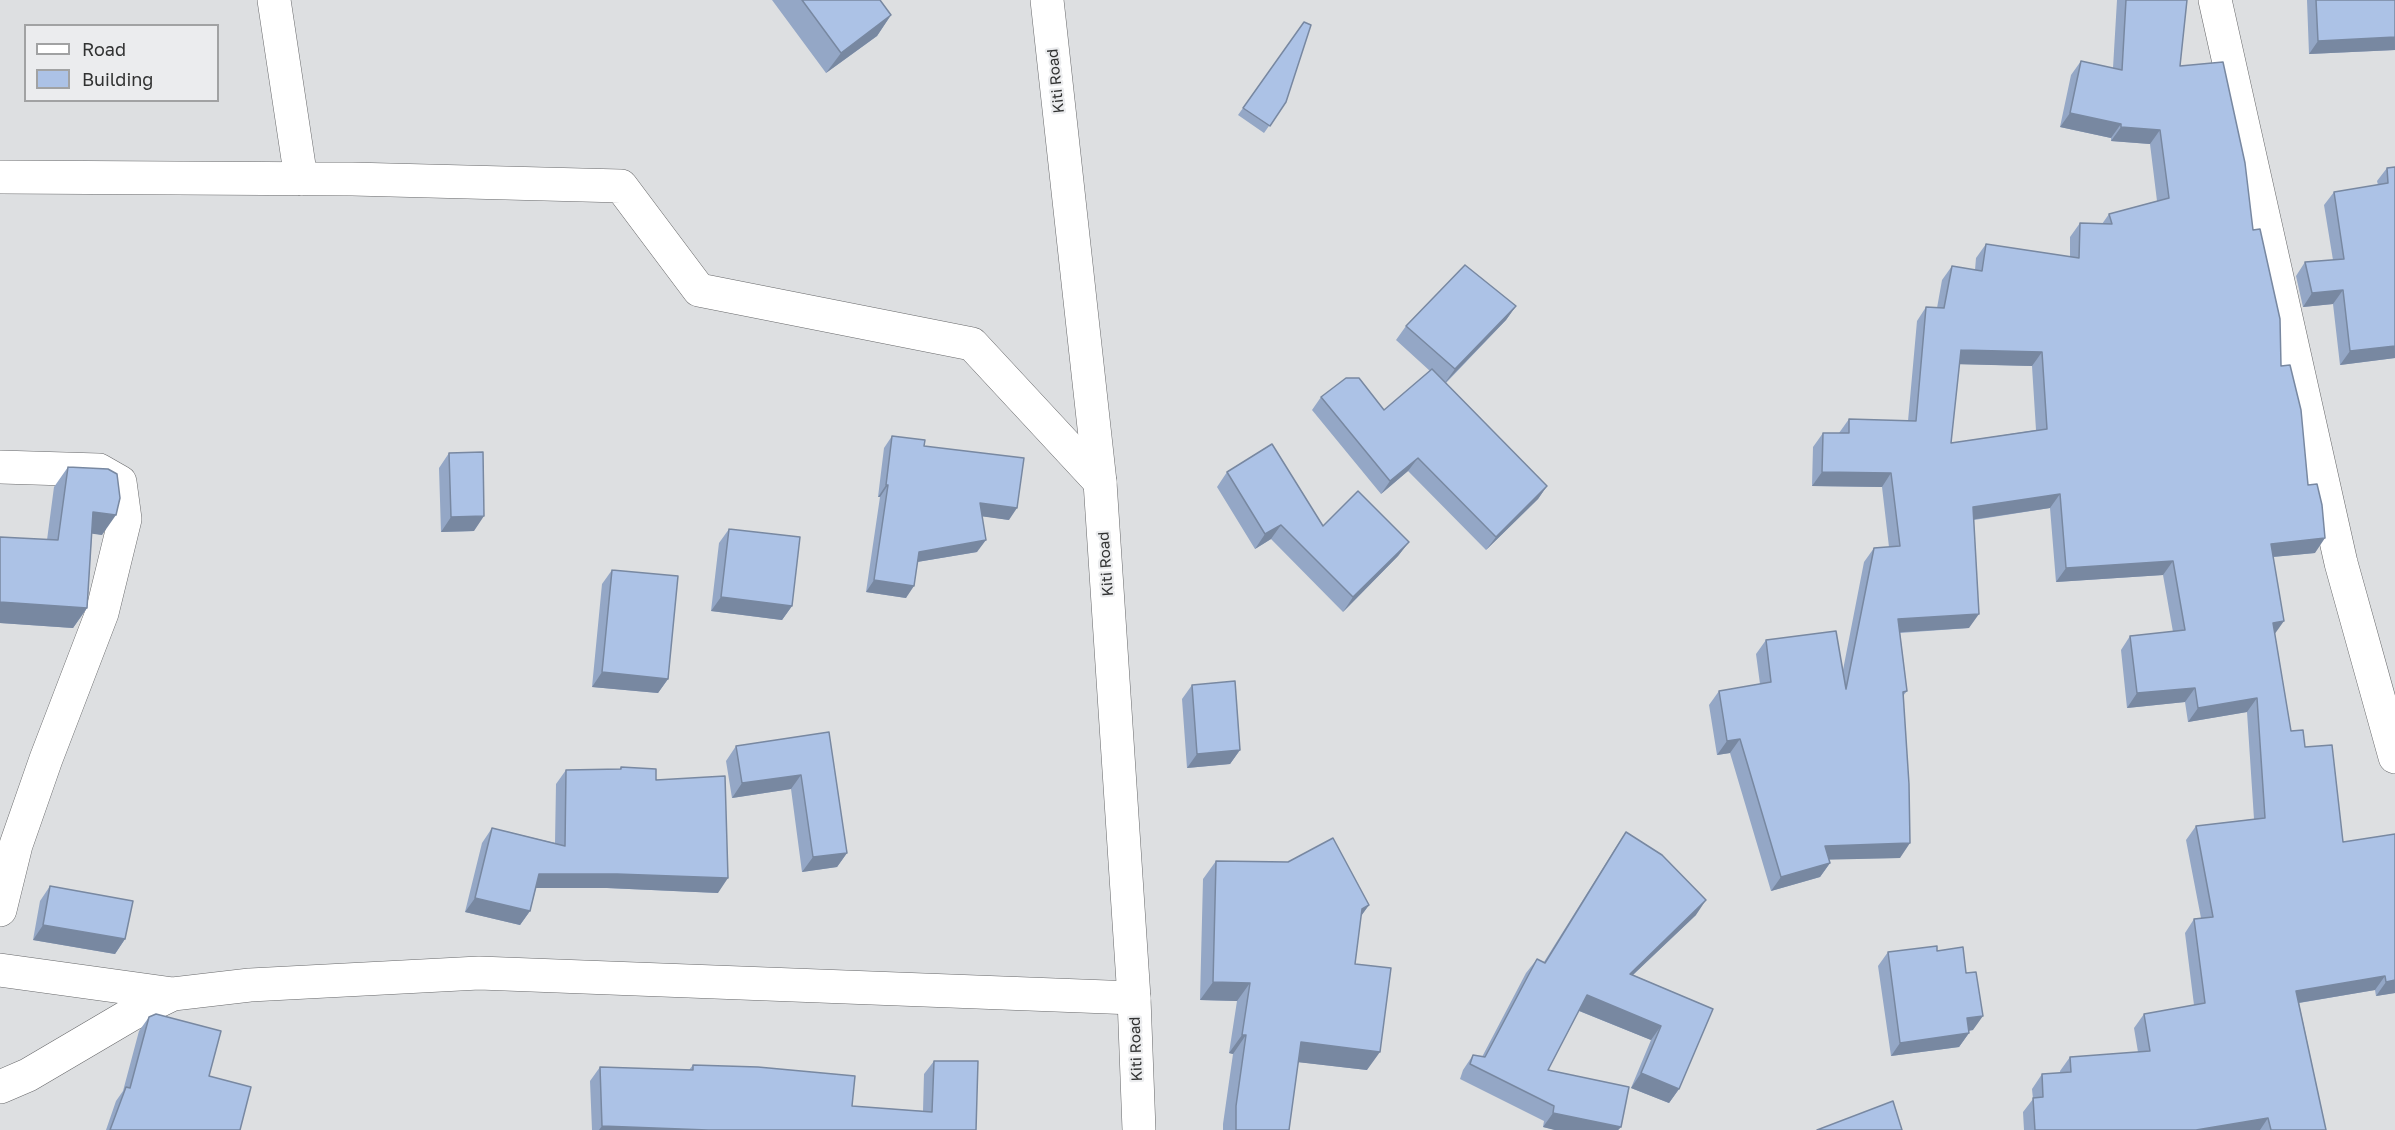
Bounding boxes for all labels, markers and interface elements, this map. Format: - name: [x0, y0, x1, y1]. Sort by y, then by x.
- legend: [24, 24, 219, 102]
- text: Road: [82, 38, 126, 60]
- street label: Kiti Road: [1044, 48, 1068, 114]
- text: Building: [82, 68, 153, 90]
- street label: Kiti Road: [1095, 531, 1117, 597]
- street label: Kiti Road: [1126, 1016, 1146, 1082]

